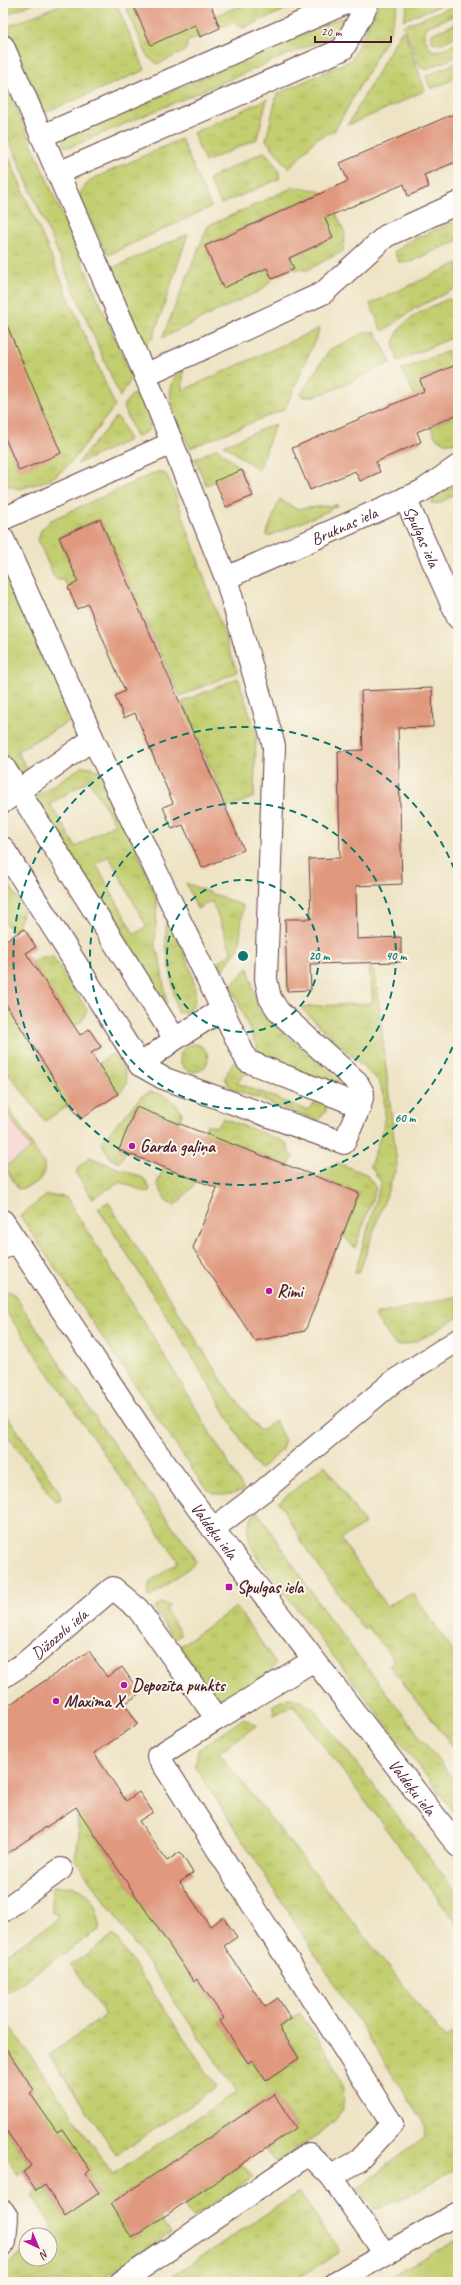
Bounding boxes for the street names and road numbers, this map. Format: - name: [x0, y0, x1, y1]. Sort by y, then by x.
- street label: Bruknas iela: [308, 501, 381, 550]
- street label: Spulgas iela: [399, 502, 445, 571]
- street label: Valdeķu iela: [186, 1498, 244, 1564]
- street label: Dižozolu iela: [27, 1602, 93, 1664]
- street label: Valdeķu iela: [384, 1755, 442, 1821]

